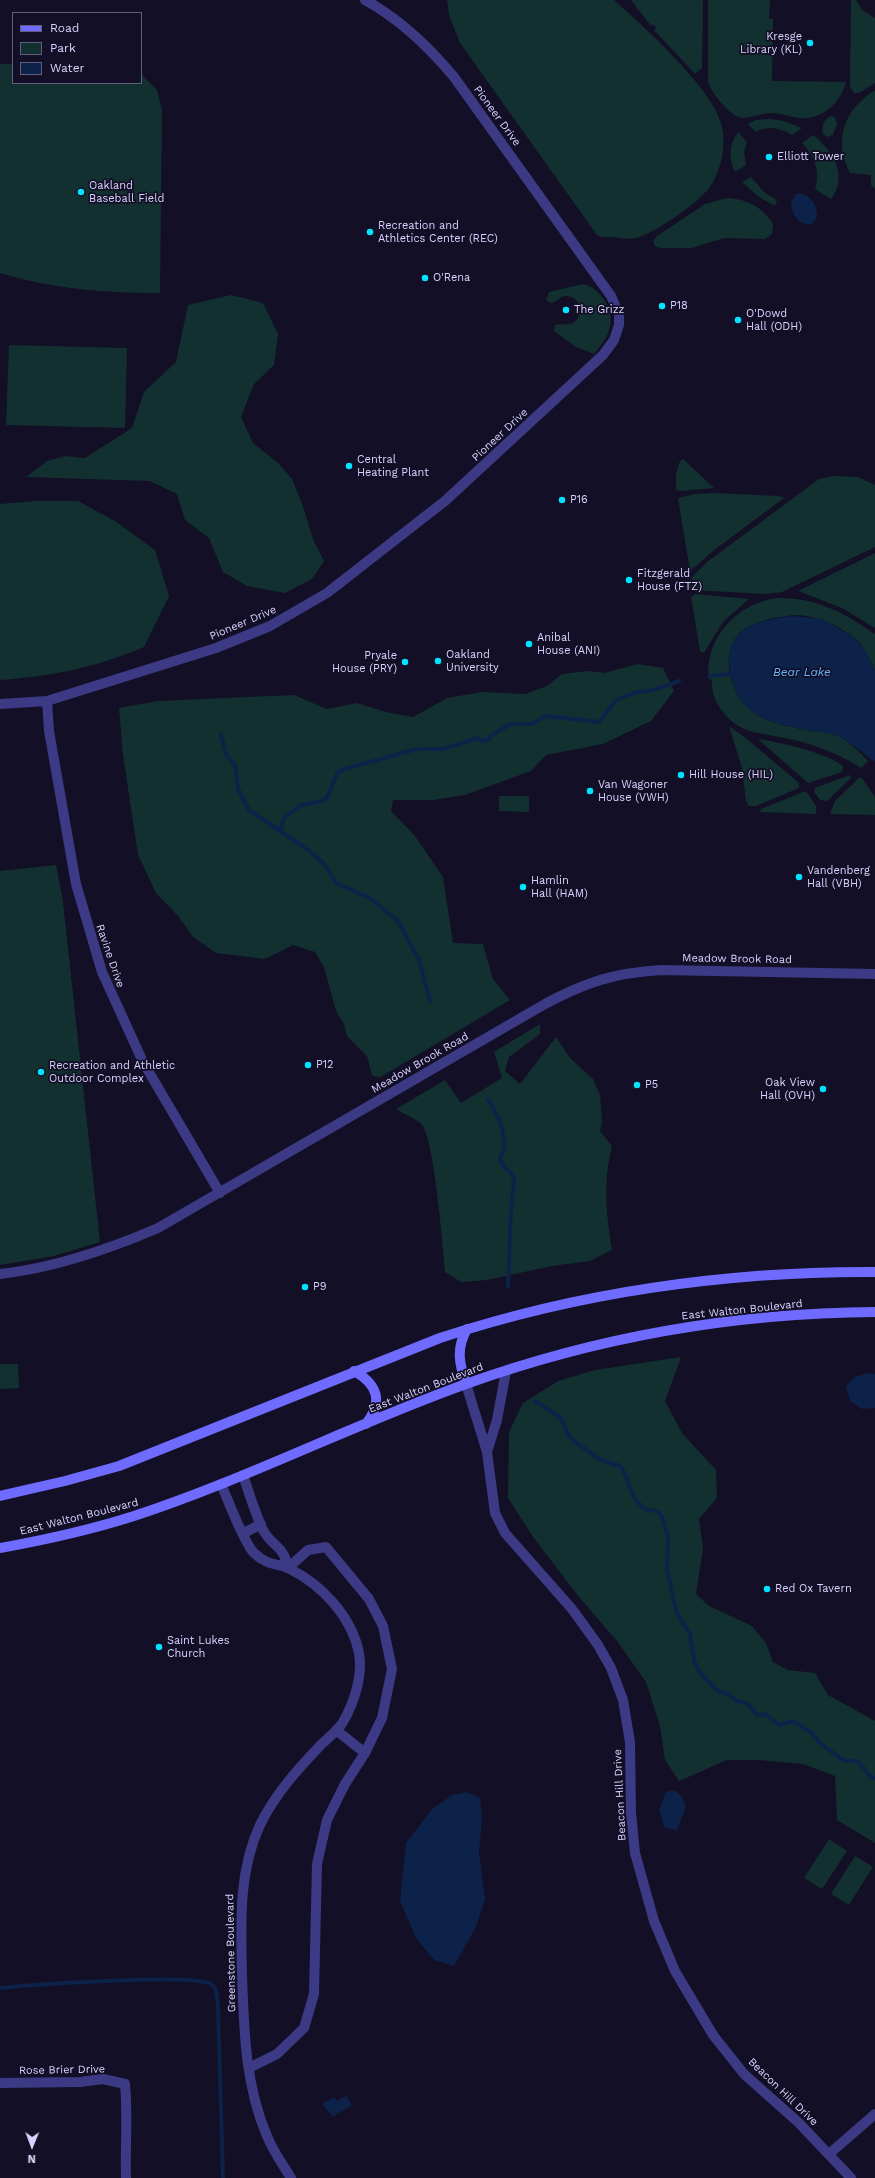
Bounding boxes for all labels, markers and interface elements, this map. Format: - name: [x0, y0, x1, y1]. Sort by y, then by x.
- legend: [12, 12, 142, 84]
- text: Road: [50, 21, 79, 35]
- place label: Kresge Library (KL): [740, 30, 802, 56]
- marker: Kresge Library (KL): [805, 38, 815, 48]
- text: Park: [50, 41, 76, 55]
- text: Water: [50, 61, 84, 75]
- street label: Pioneer Drive: [471, 83, 523, 149]
- place label: Elliott Tower: [777, 150, 844, 164]
- marker: Elliott Tower: [764, 152, 774, 162]
- place label: Oakland Baseball Field: [89, 179, 164, 205]
- marker: Oakland Baseball Field: [76, 187, 86, 197]
- place label: Recreation and Athletics Center (REC): [378, 219, 498, 245]
- marker: Recreation and Athletics Center (REC): [365, 227, 375, 237]
- place label: O'Rena: [433, 271, 470, 285]
- marker: O'Rena: [420, 273, 430, 283]
- place label: P18: [670, 299, 688, 313]
- marker: P18: [657, 301, 667, 311]
- place label: The Grizz: [574, 303, 624, 317]
- marker: The Grizz: [561, 305, 571, 315]
- place label: O'Dowd Hall (ODH): [746, 307, 802, 333]
- marker: O'Dowd Hall (ODH): [733, 315, 743, 325]
- street label: Pioneer Drive: [469, 406, 531, 464]
- place label: Central Heating Plant: [357, 453, 429, 479]
- marker: Central Heating Plant: [344, 461, 354, 471]
- place label: P16: [570, 493, 588, 507]
- marker: P16: [557, 495, 567, 505]
- place label: Fitzgerald House (FTZ): [637, 567, 702, 593]
- marker: Fitzgerald House (FTZ): [624, 575, 634, 585]
- street label: Pioneer Drive: [208, 603, 278, 643]
- place label: Anibal House (ANI): [537, 631, 600, 657]
- marker: Anibal House (ANI): [524, 639, 534, 649]
- place label: Oakland University: [446, 648, 499, 674]
- place label: Pryale House (PRY): [332, 649, 397, 675]
- marker: Oakland University: [433, 656, 443, 666]
- marker: Pryale House (PRY): [400, 657, 410, 667]
- water label: Bear Lake: [773, 665, 831, 679]
- place label: Hill House (HIL): [689, 768, 773, 782]
- marker: Hill House (HIL): [676, 770, 686, 780]
- place label: Van Wagoner House (VWH): [598, 778, 669, 804]
- marker: Van Wagoner House (VWH): [585, 786, 595, 796]
- place label: Vandenberg Hall (VBH): [807, 864, 870, 890]
- marker: Vandenberg Hall (VBH): [794, 872, 804, 882]
- place label: Hamlin Hall (HAM): [531, 874, 588, 900]
- marker: Hamlin Hall (HAM): [518, 882, 528, 892]
- street label: Ravine Drive: [93, 923, 127, 989]
- street label: Meadow Brook Road: [682, 951, 792, 967]
- street label: Meadow Brook Road: [369, 1030, 471, 1096]
- place label: P12: [316, 1058, 333, 1072]
- place label: Recreation and Athletic Outdoor Complex: [49, 1059, 175, 1085]
- marker: P12: [303, 1060, 313, 1070]
- marker: Recreation and Athletic Outdoor Complex: [36, 1067, 46, 1077]
- place label: Oak View Hall (OVH): [760, 1076, 815, 1102]
- place label: P5: [645, 1078, 658, 1092]
- marker: P5: [632, 1080, 642, 1090]
- marker: Oak View Hall (OVH): [818, 1084, 828, 1094]
- place label: P9: [313, 1280, 326, 1294]
- marker: P9: [300, 1282, 310, 1292]
- street label: East Walton Boulevard: [681, 1297, 803, 1323]
- street label: East Walton Boulevard: [367, 1360, 485, 1416]
- street label: East Walton Boulevard: [18, 1496, 140, 1538]
- place label: Red Ox Tavern: [775, 1582, 852, 1596]
- marker: Red Ox Tavern: [762, 1584, 772, 1594]
- place label: Saint Lukes Church: [167, 1634, 230, 1660]
- marker: Saint Lukes Church: [154, 1642, 164, 1652]
- street label: Beacon Hill Drive: [611, 1749, 629, 1841]
- street label: Greenstone Boulevard: [223, 1893, 239, 2013]
- street label: Beacon Hill Drive: [745, 2055, 821, 2129]
- street label: Rose Brier Drive: [19, 2063, 105, 2077]
- north arrow: [12, 2126, 52, 2166]
- text: N: [28, 2152, 36, 2165]

